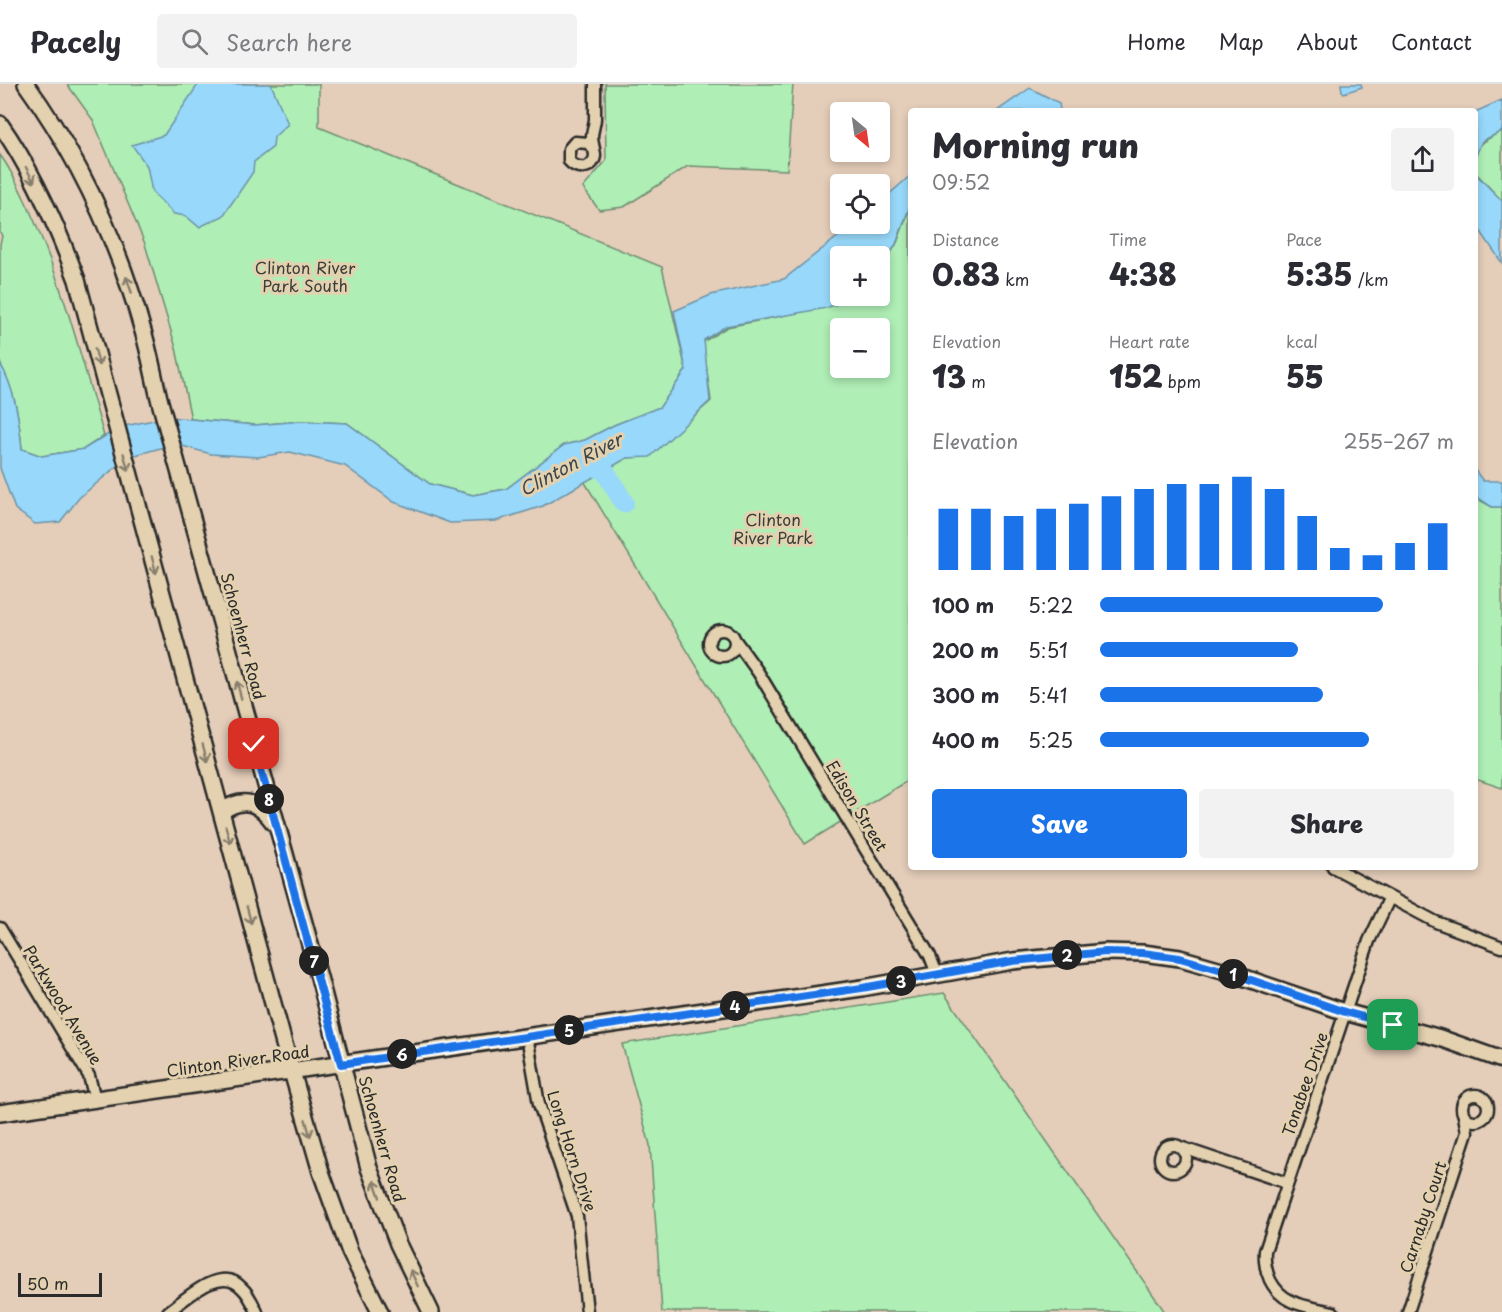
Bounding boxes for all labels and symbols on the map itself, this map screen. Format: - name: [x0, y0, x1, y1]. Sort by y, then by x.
- north arrow: [830, 102, 890, 162]
- one-way arrow: [25, 165, 36, 183]
- park label: Clinton River Park South: [255, 255, 356, 297]
- one-way arrow: [122, 276, 133, 295]
- one-way arrow: [92, 347, 104, 366]
- water label: Clinton River: [514, 424, 629, 502]
- one-way arrow: [120, 452, 132, 471]
- park label: Clinton River Park: [733, 507, 813, 549]
- one-way arrow: [149, 555, 160, 574]
- street label: Schoenherr Road: [215, 570, 272, 702]
- one-way arrow: [233, 681, 245, 700]
- pin: [228, 718, 279, 769]
- one-way arrow: [200, 743, 212, 762]
- street label: Edison Street: [821, 755, 895, 856]
- pin: 8: [254, 784, 284, 814]
- one-way arrow: [222, 825, 234, 844]
- one-way arrow: [244, 905, 256, 924]
- street label: Parkwood Avenue: [19, 940, 109, 1069]
- pin: 2: [1052, 940, 1082, 970]
- pin: 7: [299, 946, 329, 976]
- pin: 1: [1218, 959, 1248, 989]
- pin: 3: [886, 966, 916, 996]
- pin: 4: [720, 991, 750, 1021]
- pin: [1367, 999, 1418, 1050]
- pin: 5: [554, 1015, 584, 1045]
- street label: Tonabee Drive: [1275, 1028, 1333, 1139]
- street label: Clinton River Road: [165, 1038, 311, 1082]
- pin: 6: [387, 1039, 417, 1069]
- street label: Schoenherr Road: [353, 1073, 413, 1205]
- street label: Long Horn Drive: [542, 1087, 604, 1214]
- one-way arrow: [303, 1118, 314, 1137]
- street label: Carnaby Court: [1393, 1157, 1452, 1276]
- one-way arrow: [370, 1180, 381, 1199]
- scale bar: [18, 1270, 102, 1298]
- one-way arrow: [407, 1270, 419, 1288]

